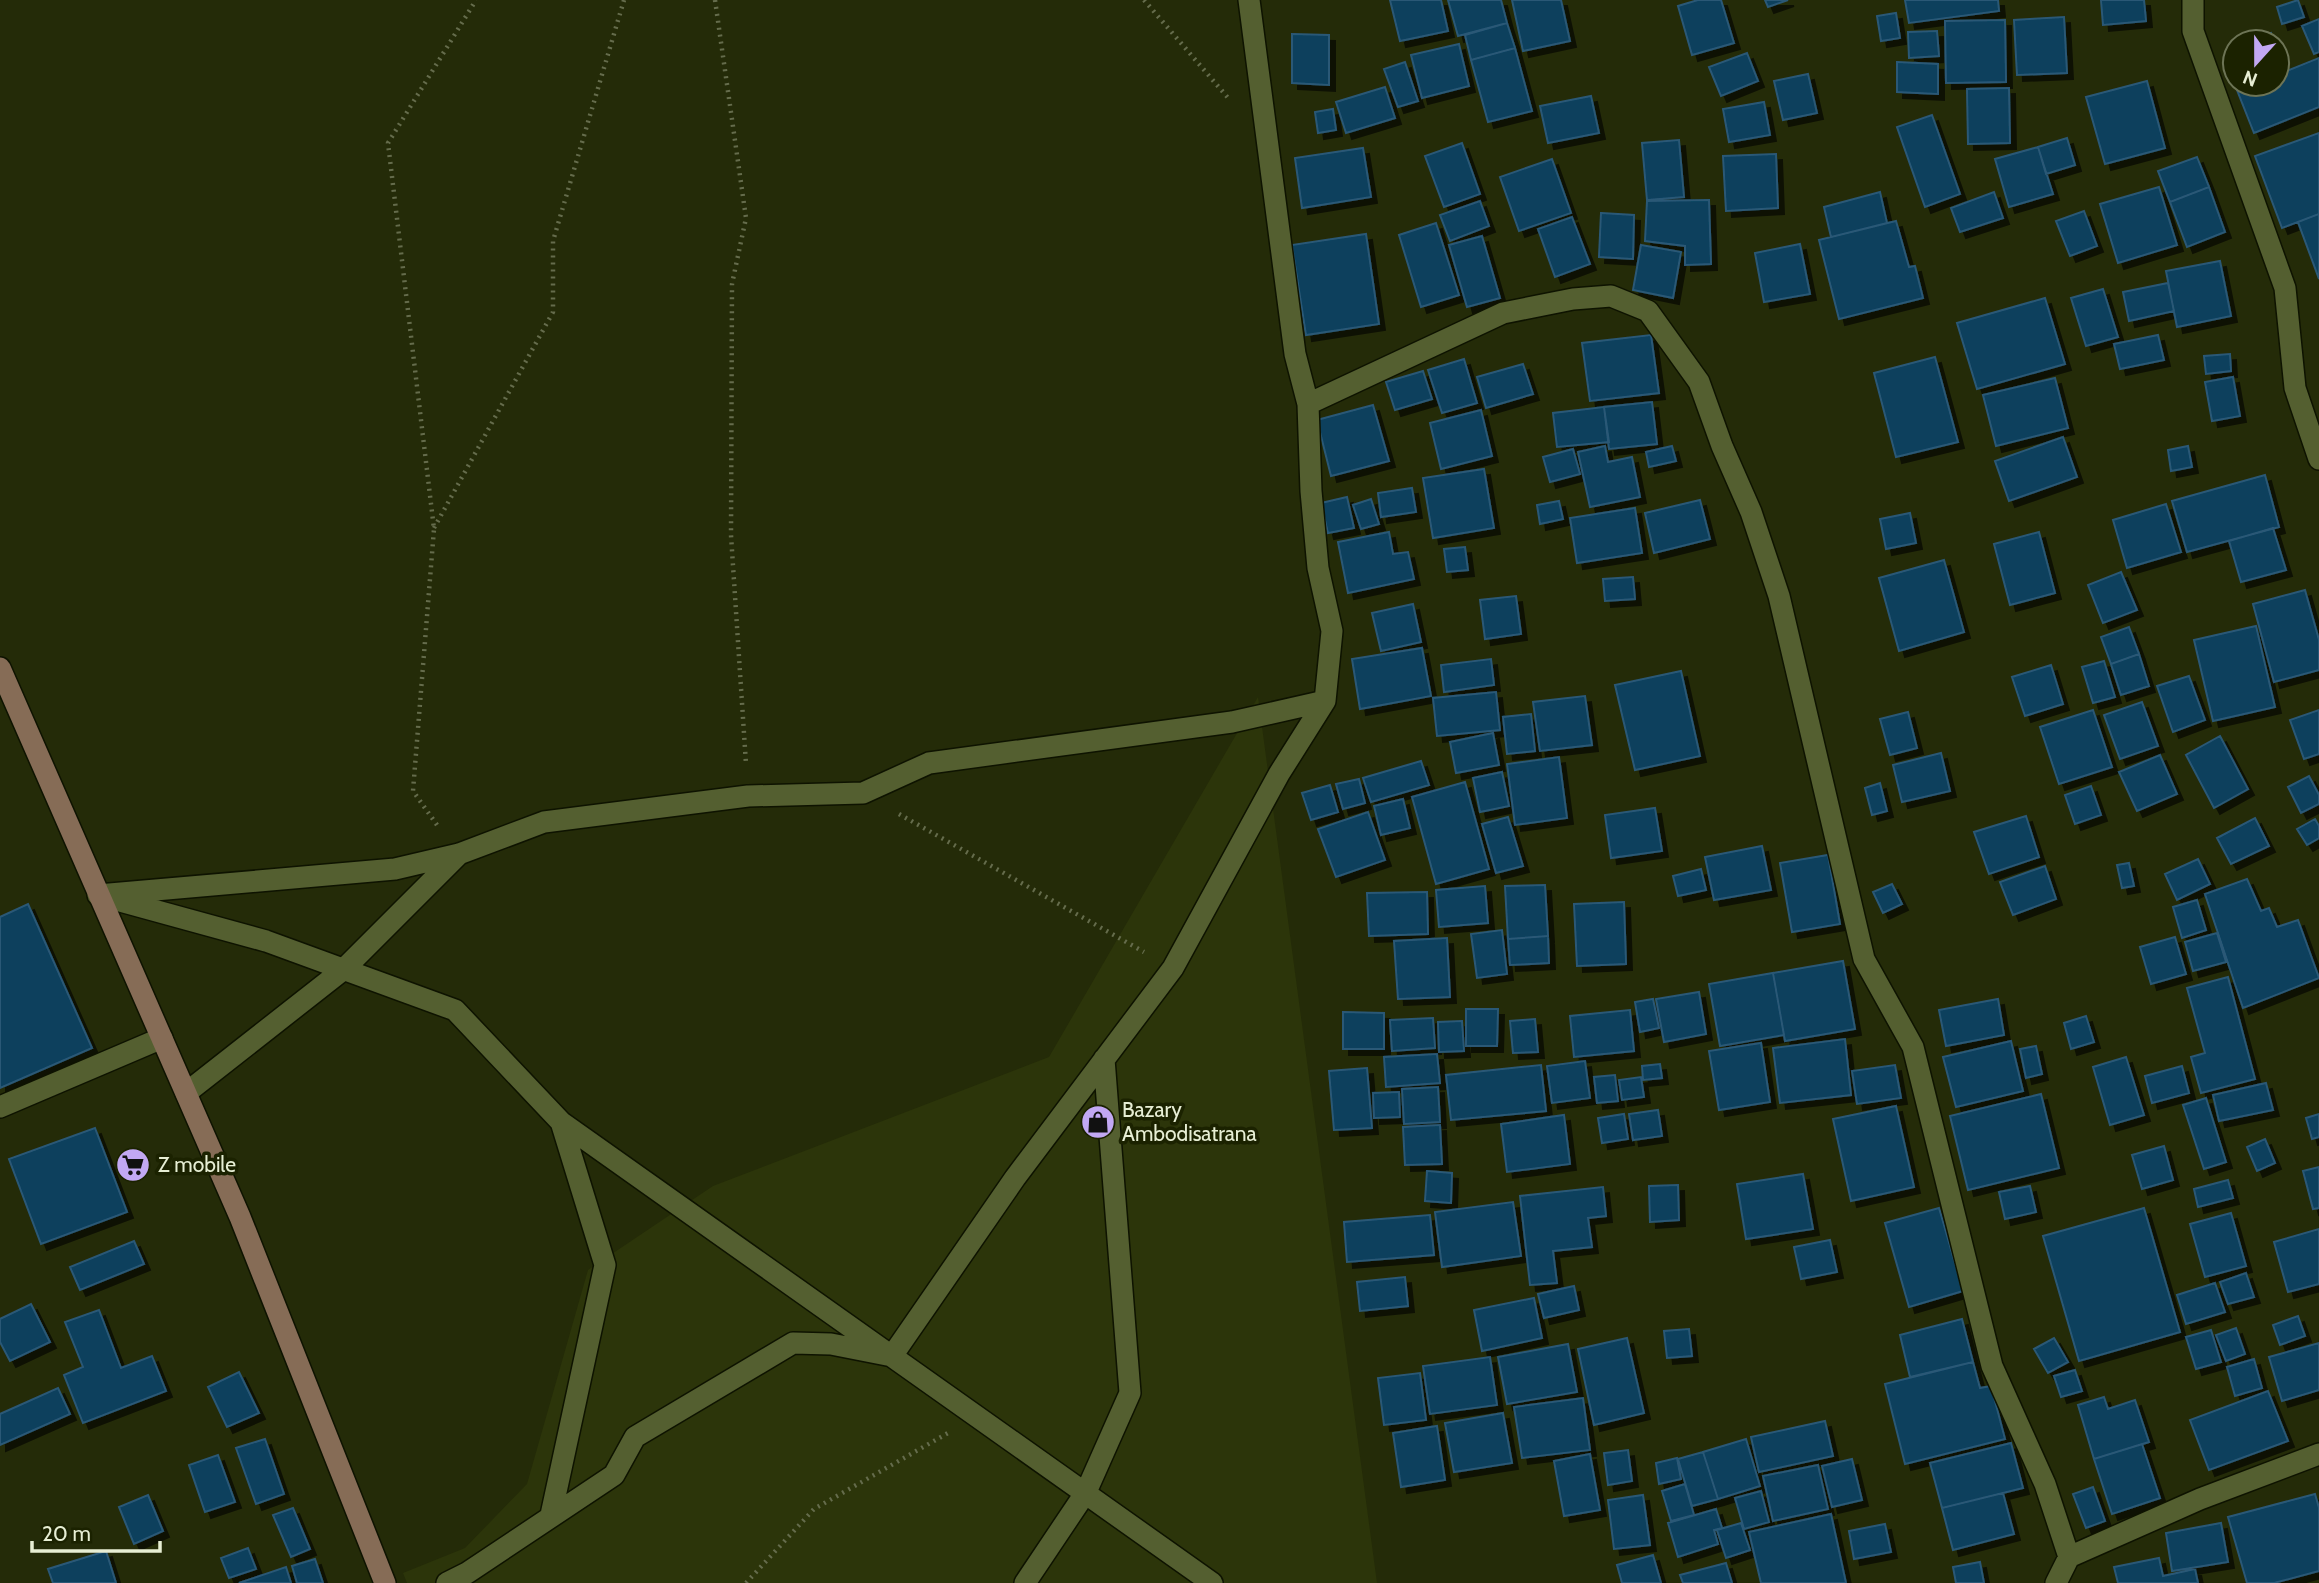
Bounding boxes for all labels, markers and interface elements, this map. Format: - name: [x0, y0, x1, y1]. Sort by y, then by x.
- north arrow: [2221, 28, 2291, 98]
- text: N: [2240, 65, 2260, 92]
- place label: Bazary Ambodisatrana: [1122, 1097, 1257, 1146]
- shop icon: Bazary Ambodisatrana: [1079, 1103, 1117, 1141]
- supermarket icon: Z mobile: [114, 1146, 152, 1184]
- place label: Z mobile: [158, 1152, 236, 1177]
- scale bar: [32, 1510, 159, 1554]
- text: 20 m: [42, 1521, 91, 1546]

